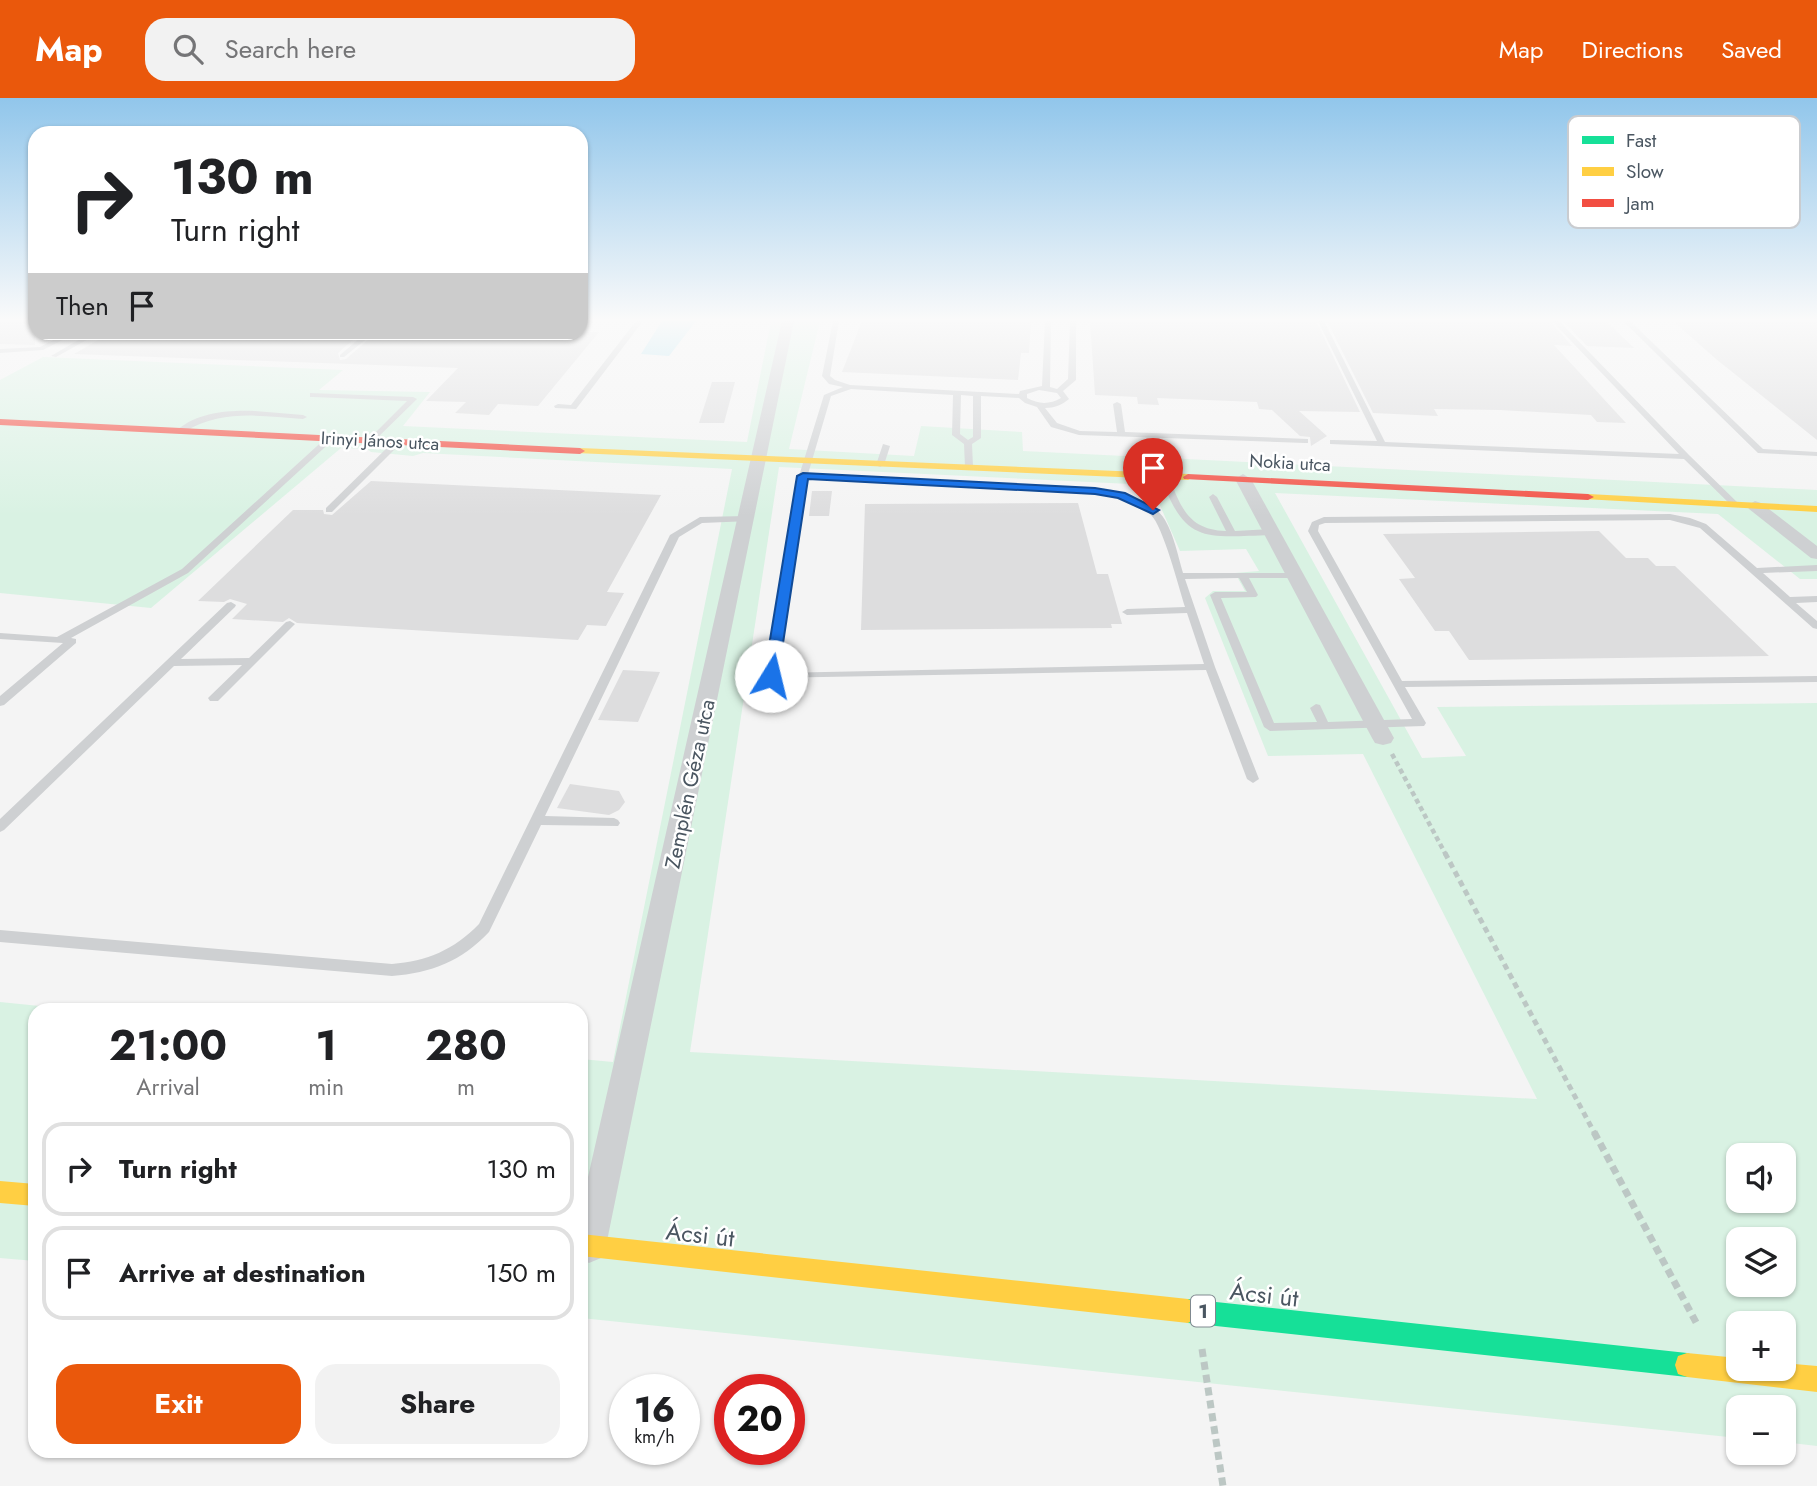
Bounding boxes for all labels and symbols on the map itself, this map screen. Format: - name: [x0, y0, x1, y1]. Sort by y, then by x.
- legend: [1568, 116, 1800, 228]
- text: Fast: [1626, 127, 1657, 154]
- text: Slow: [1626, 158, 1664, 185]
- text: Jam: [1623, 190, 1655, 217]
- street label: Irinyi János utca: [320, 425, 440, 457]
- pin: [1123, 438, 1183, 510]
- street label: Nokia utca: [1249, 448, 1331, 478]
- position arrow: [734, 639, 808, 713]
- street label: Zemplén Géza utca: [657, 697, 723, 871]
- street label: Ácsi út: [664, 1214, 736, 1256]
- street label: Ácsi út: [1228, 1274, 1300, 1316]
- road number: 1: [1191, 1296, 1215, 1326]
- speed limit sign: 20: [714, 1374, 805, 1465]

